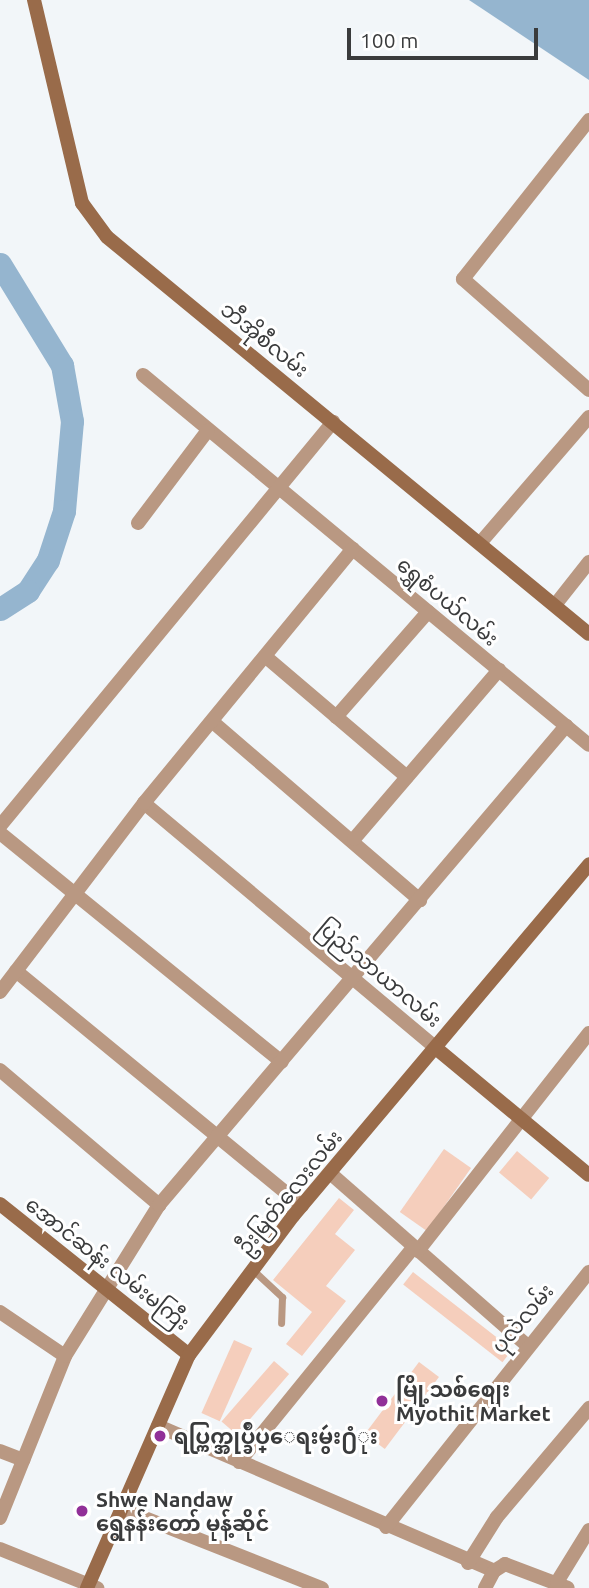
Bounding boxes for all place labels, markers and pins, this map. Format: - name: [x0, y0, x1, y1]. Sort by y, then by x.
- place label: မြို့သစ်စျေး Myothit Market: [396, 1376, 550, 1426]
- marker: မြို့သစ်စျေး Myothit Market: [374, 1393, 390, 1409]
- place label: ရပ္ကြက္အုပ္ခ်ဳပ္ေရးမွဴး႐ံုး: [174, 1423, 378, 1449]
- marker: ရပ္ကြက္အုပ္ခ်ဳပ္ေရးမွဴး႐ံုး: [152, 1428, 168, 1444]
- place label: Shwe Nandaw ရွေနန်းတော် မုန့်ဆိုင်: [96, 1486, 269, 1536]
- marker: Shwe Nandaw ရွေနန်းတော် မုန့်ဆိုင်: [74, 1503, 90, 1519]

